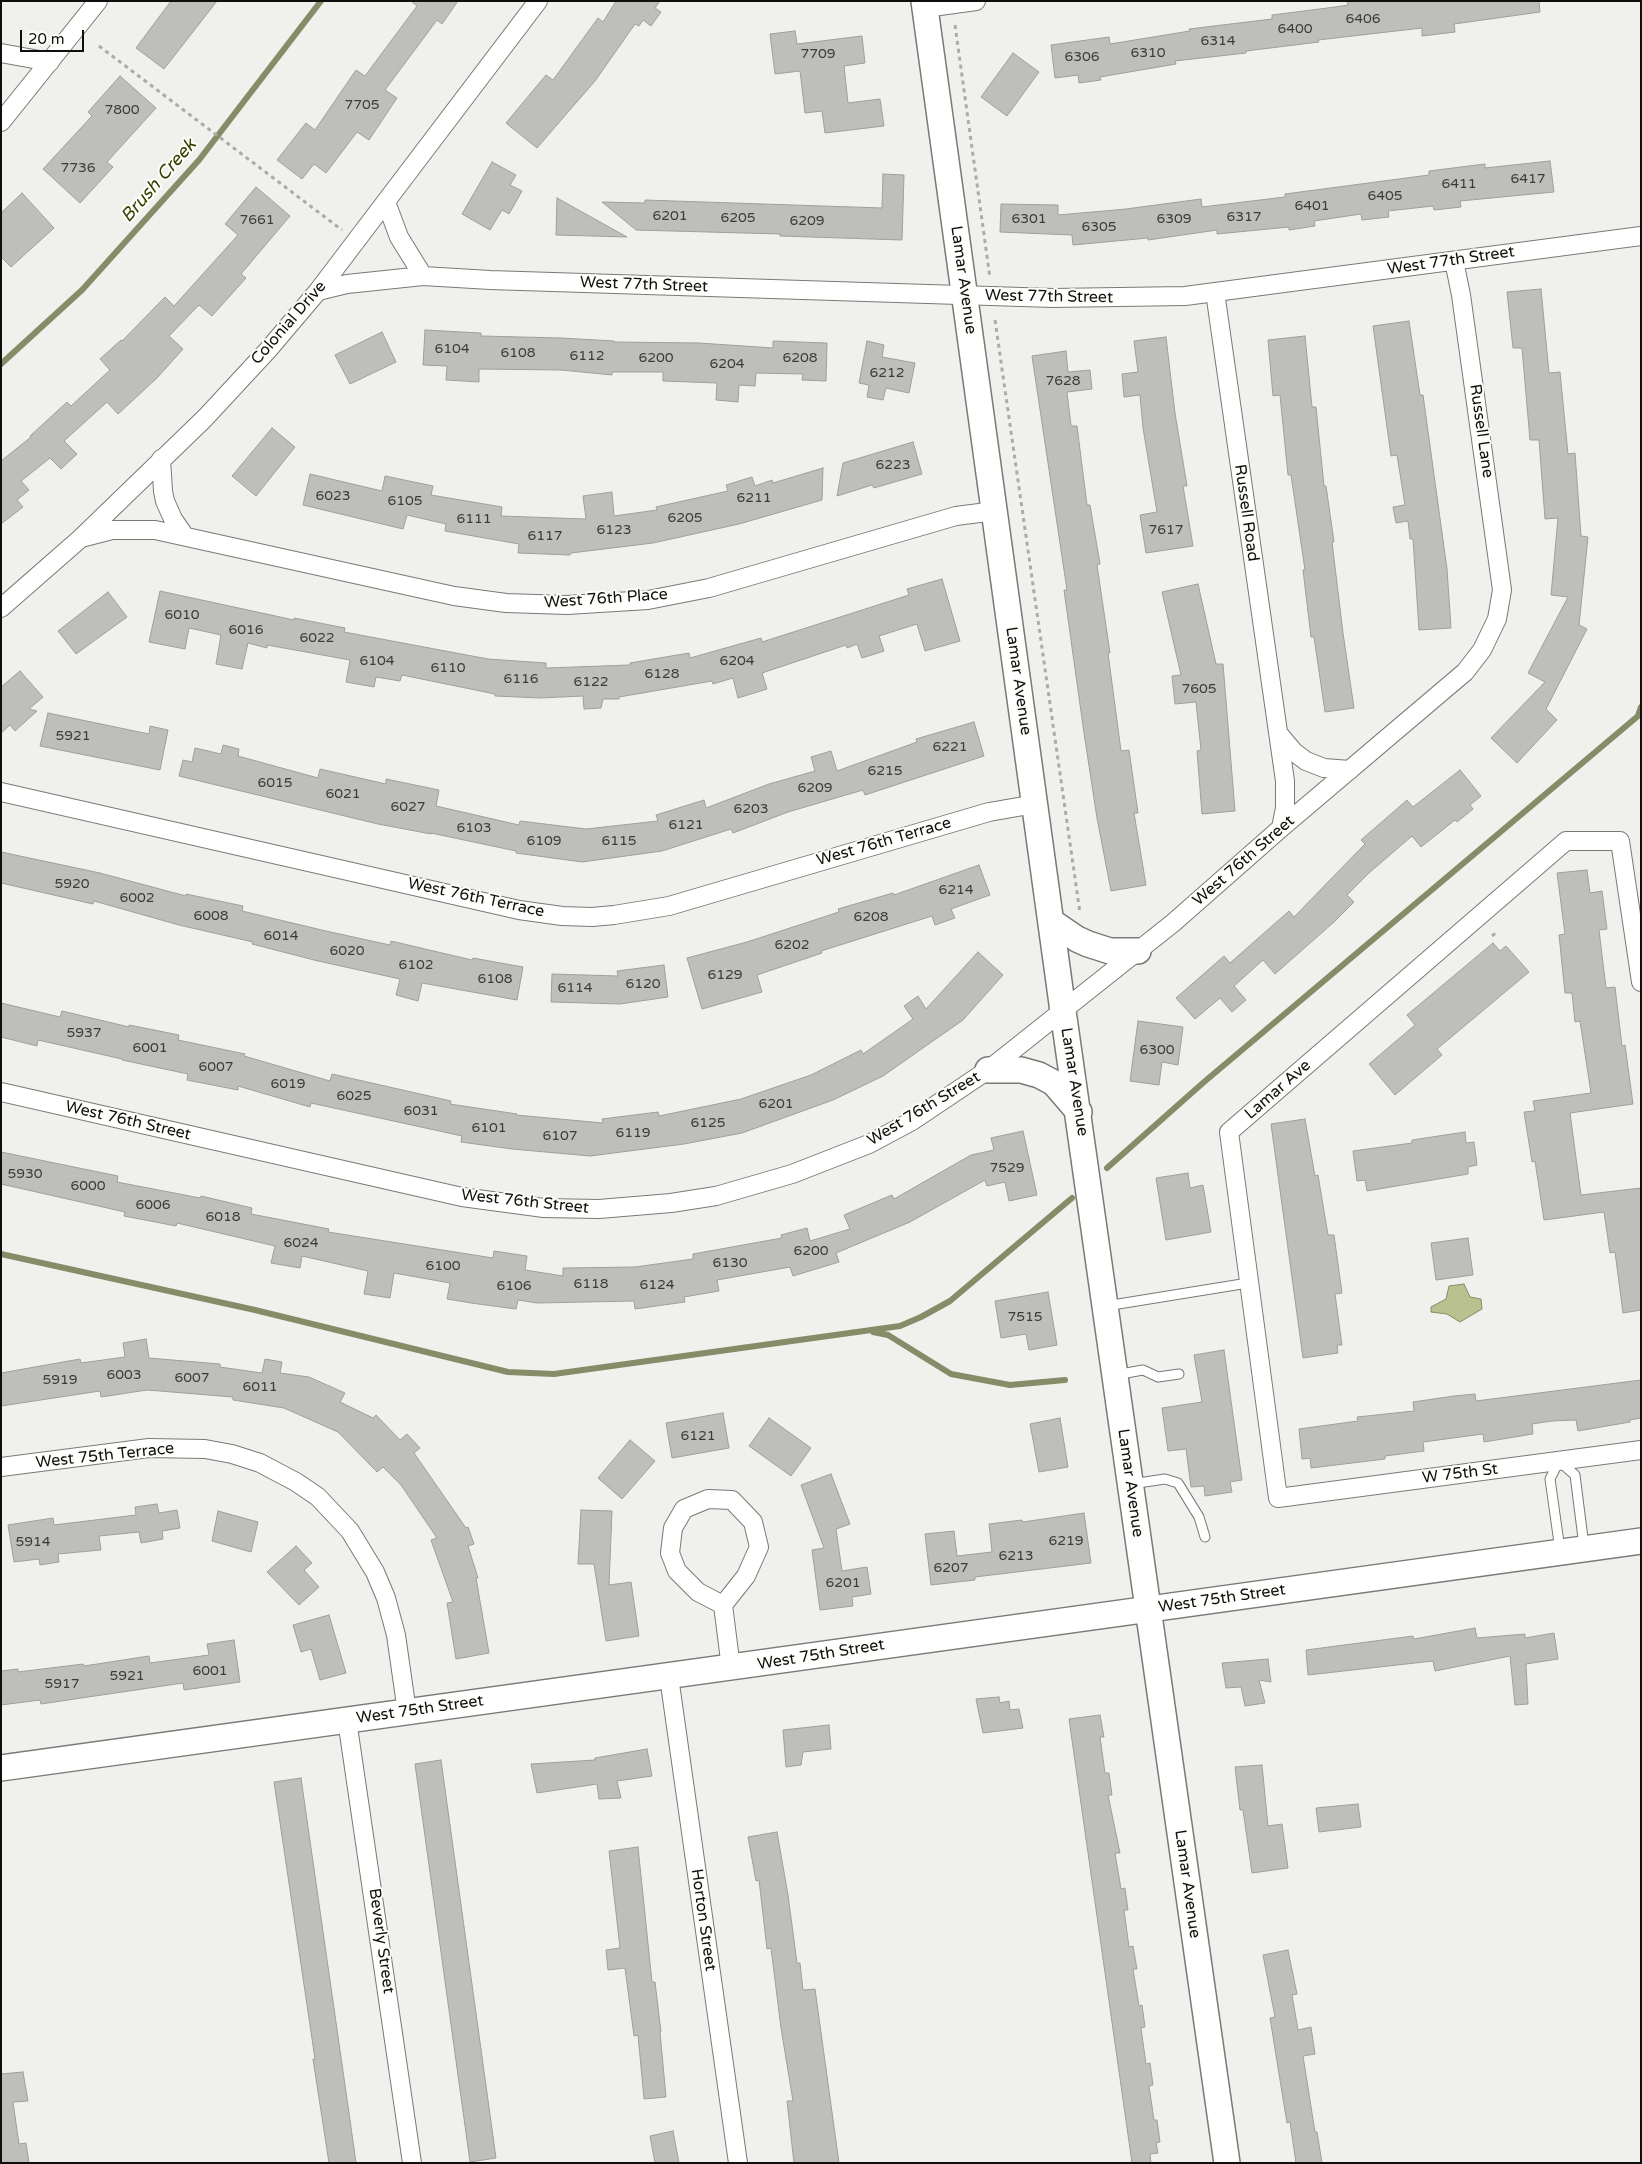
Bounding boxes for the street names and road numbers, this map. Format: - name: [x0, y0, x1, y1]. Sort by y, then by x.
- street label: Lamar Avenue: [946, 224, 980, 336]
- street label: West 77th Street: [1386, 243, 1516, 279]
- street label: West 77th Street: [580, 273, 708, 297]
- street label: Colonial Drive: [247, 277, 331, 369]
- street label: West 77th Street: [985, 286, 1113, 308]
- street label: Russell Lane: [1465, 383, 1497, 479]
- street label: Russell Road: [1230, 463, 1262, 563]
- street label: West 76th Place: [544, 585, 668, 613]
- street label: Lamar Avenue: [1001, 625, 1035, 737]
- street label: West 76th Street: [1189, 812, 1299, 910]
- street label: West 76th Terrace: [815, 814, 953, 870]
- street label: West 76th Terrace: [406, 874, 546, 922]
- street label: Lamar Avenue: [1056, 1026, 1092, 1138]
- street label: Lamar Ave: [1241, 1056, 1315, 1124]
- street label: West 76th Street: [864, 1068, 984, 1150]
- street label: West 76th Street: [63, 1097, 193, 1145]
- street label: West 76th Street: [460, 1186, 590, 1218]
- street label: Lamar Avenue: [1113, 1427, 1147, 1539]
- street label: West 75th Terrace: [35, 1439, 175, 1473]
- street label: W 75th St: [1421, 1460, 1499, 1488]
- street label: West 75th Street: [1157, 1581, 1287, 1617]
- street label: West 75th Street: [756, 1635, 886, 1675]
- street label: West 75th Street: [355, 1692, 485, 1728]
- street label: Lamar Avenue: [1170, 1828, 1204, 1940]
- street label: Horton Street: [686, 1868, 720, 1972]
- street label: Beverly Street: [364, 1887, 398, 1995]

